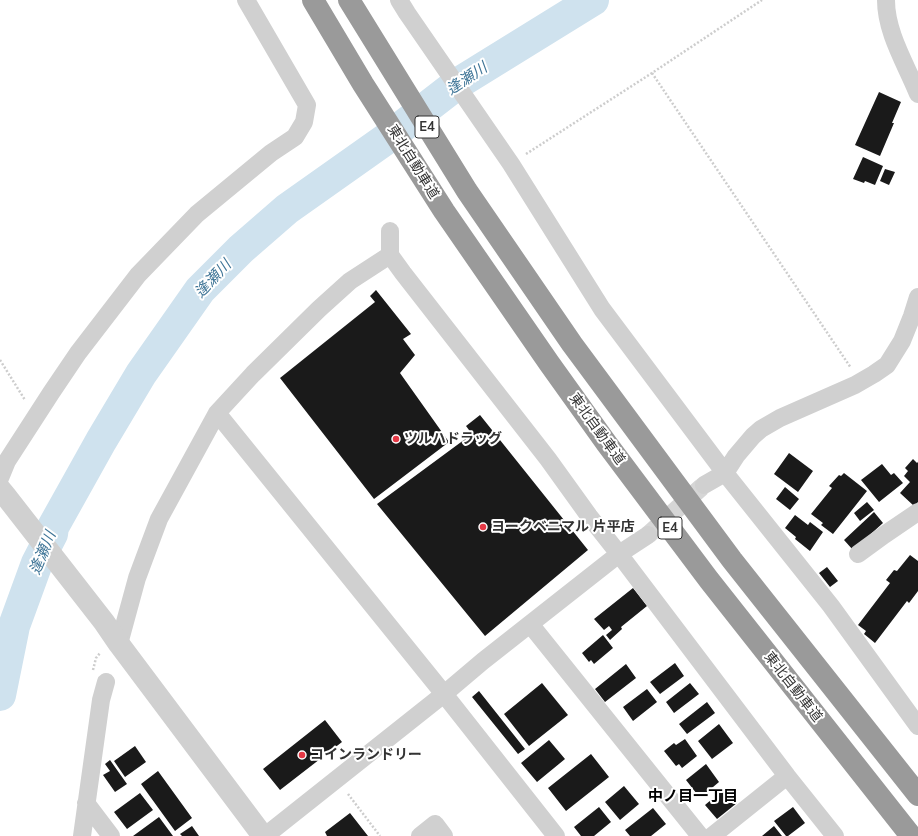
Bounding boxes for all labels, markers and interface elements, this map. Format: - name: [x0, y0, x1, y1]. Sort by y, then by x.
- water label: 逢瀬川: [443, 59, 491, 99]
- road number: E4: [415, 116, 439, 138]
- street label: 東北自動車道: [384, 122, 442, 202]
- water label: 逢瀬川: [191, 256, 235, 302]
- street label: 東北自動車道: [566, 390, 628, 468]
- place label: ツルハドラッグ: [404, 431, 502, 447]
- marker: ツルハドラッグ: [391, 434, 401, 444]
- road number: E4: [658, 517, 682, 539]
- place label: ヨークベニマル 片平店: [491, 519, 635, 535]
- marker: ヨークベニマル 片平店: [478, 522, 488, 532]
- water label: 逢瀬川: [26, 529, 60, 577]
- street label: 東北自動車道: [761, 649, 825, 725]
- place label: コインランドリー: [310, 747, 422, 763]
- marker: コインランドリー: [297, 750, 307, 760]
- district label: 中ノ目一丁目: [648, 787, 738, 805]

